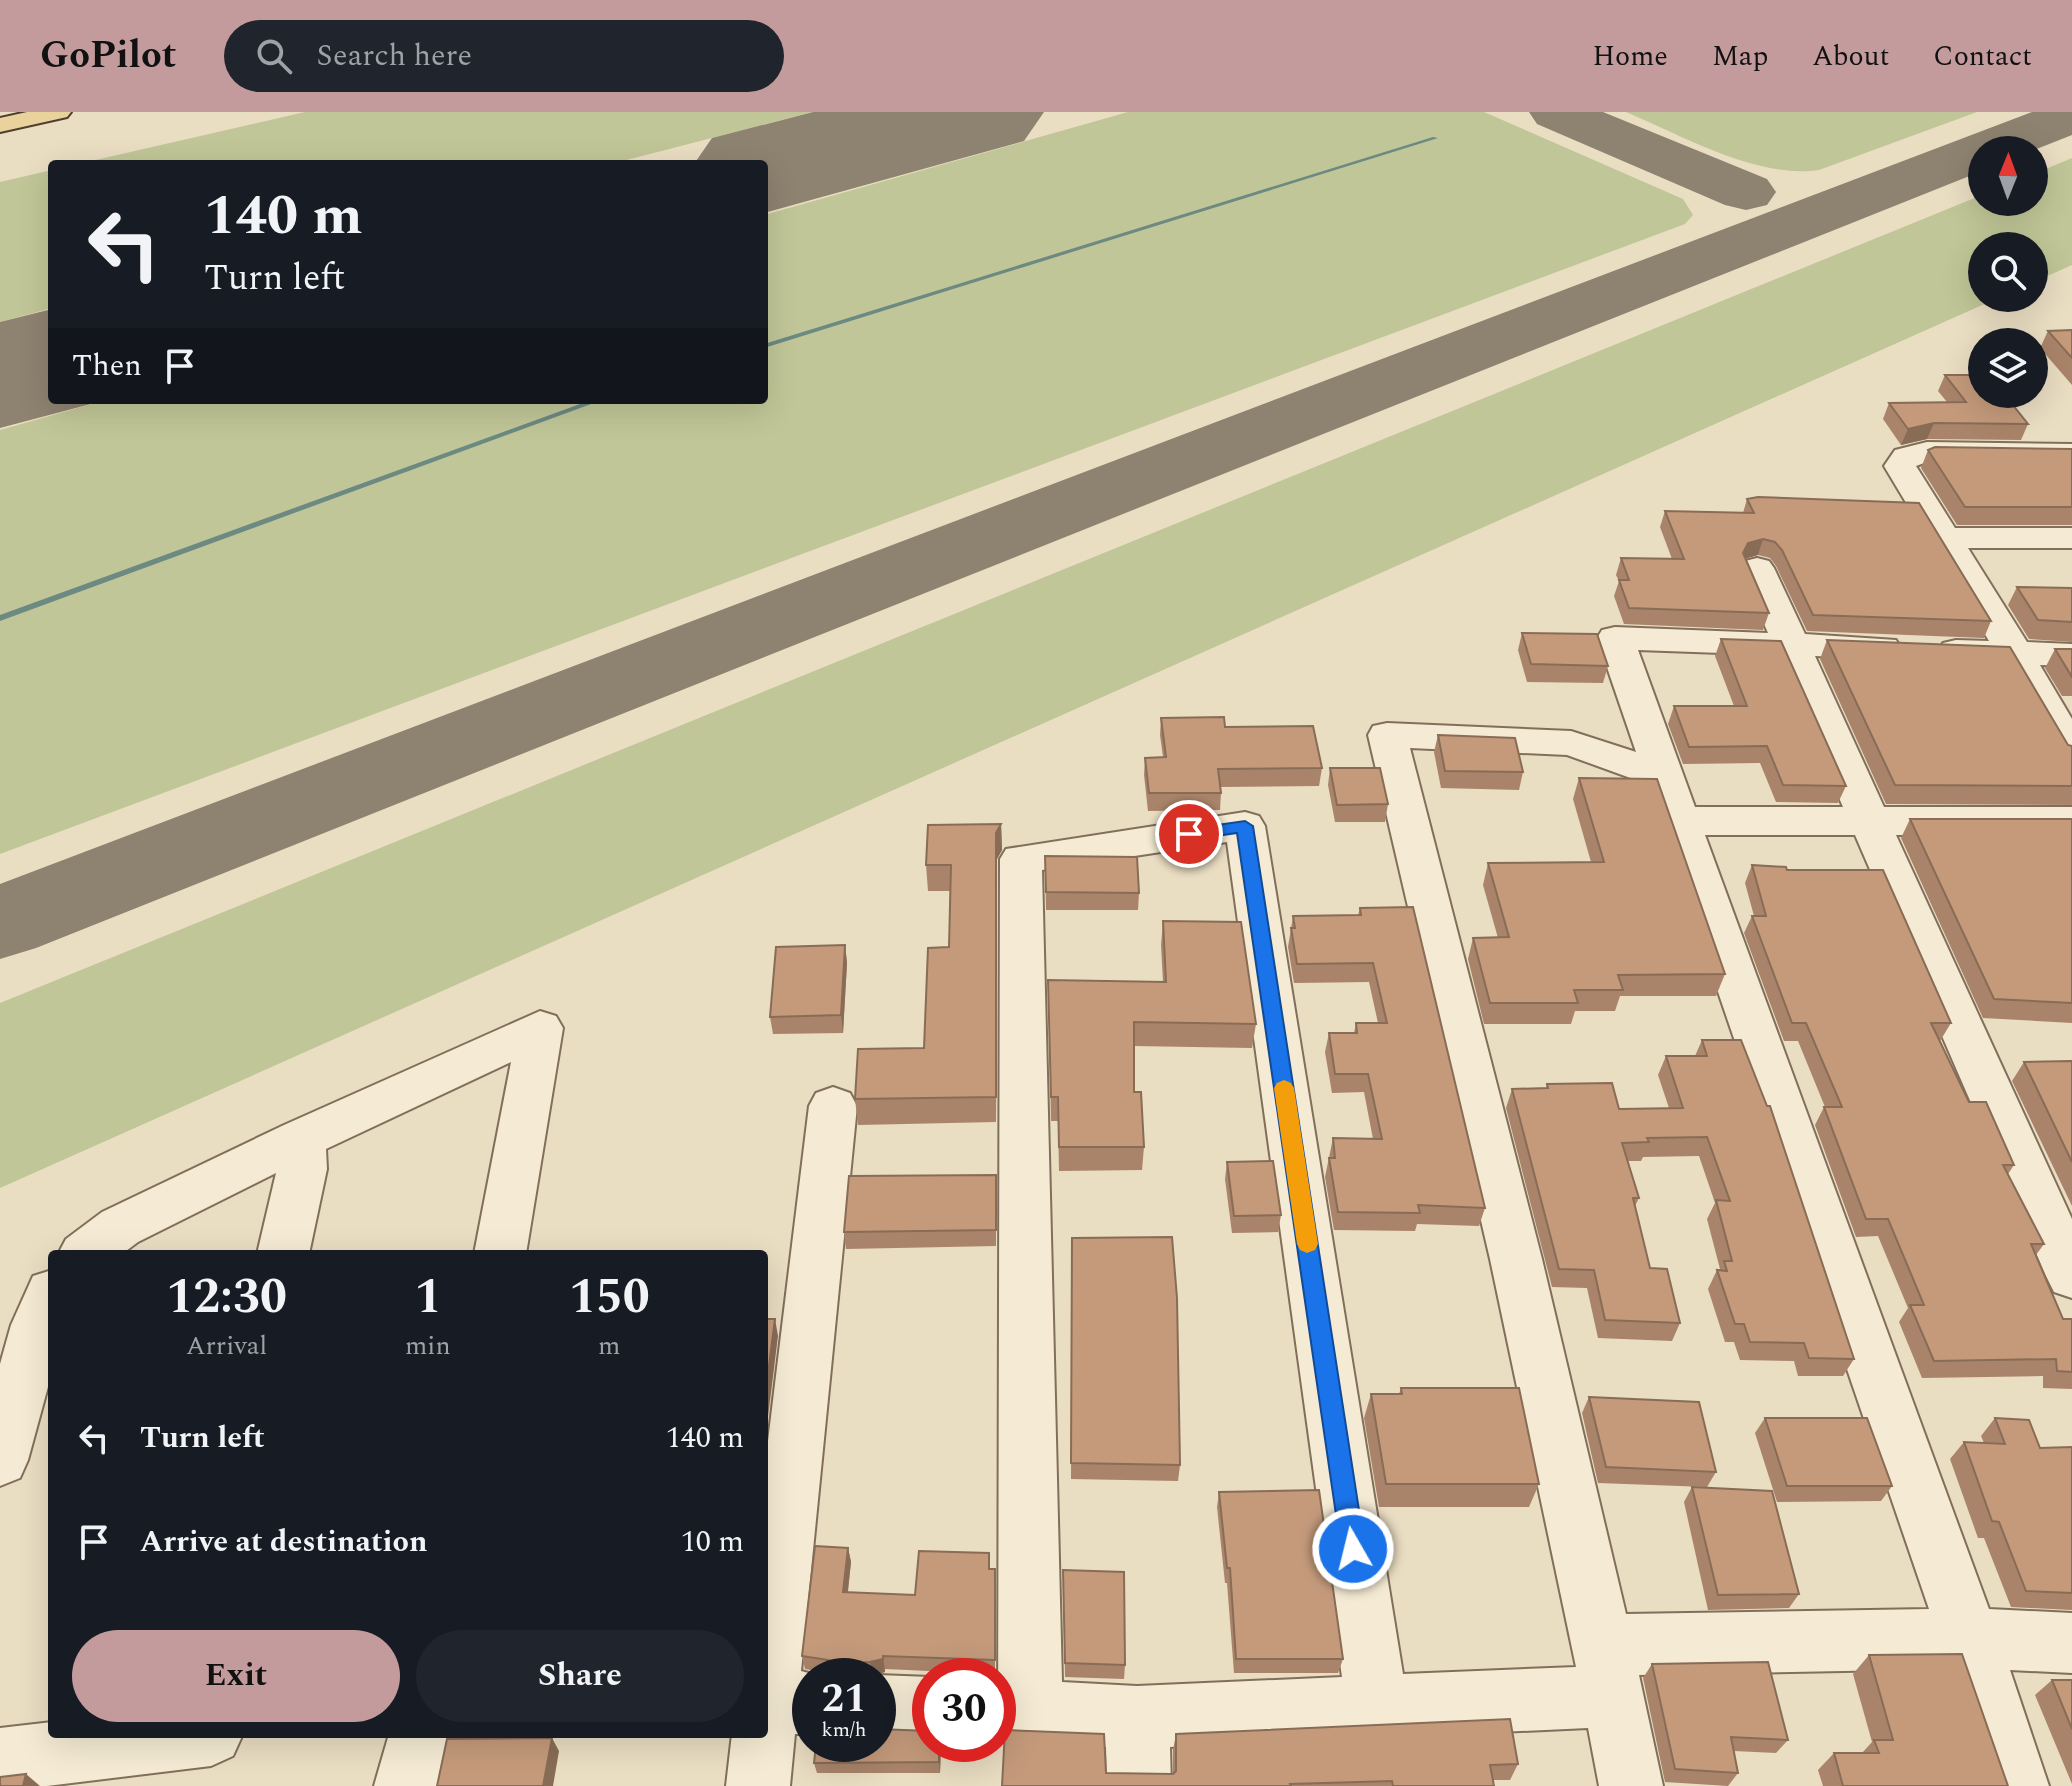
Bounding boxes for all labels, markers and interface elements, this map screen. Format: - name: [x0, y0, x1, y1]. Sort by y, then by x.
- search box: [224, 20, 784, 92]
- text: GoPilot: [40, 27, 176, 85]
- text: Search here: [316, 33, 472, 79]
- icon: search: [252, 34, 296, 78]
- text: Home: [1592, 35, 1668, 78]
- text: Map: [1712, 35, 1768, 78]
- text: About: [1812, 35, 1889, 78]
- text: Contact: [1933, 35, 2032, 78]
- north arrow: [1968, 136, 2048, 216]
- map controls: [1968, 136, 2048, 408]
- text: 140 m: [204, 174, 363, 259]
- icon: left: [72, 192, 176, 296]
- button: search: [1968, 232, 2048, 312]
- text: Turn left: [204, 251, 345, 306]
- button: layers: [1968, 328, 2048, 408]
- text: Then: [72, 343, 142, 389]
- icon: arrive: [158, 344, 202, 388]
- pin: [1155, 800, 1223, 868]
- icon: arrive: [1167, 812, 1211, 856]
- text: 12:30: [166, 1261, 287, 1334]
- text: 1: [414, 1261, 441, 1334]
- text: 150: [569, 1261, 650, 1334]
- text: Arrival: [186, 1326, 267, 1366]
- text: min: [405, 1326, 451, 1366]
- text: m: [598, 1326, 620, 1366]
- text: Turn left: [140, 1415, 265, 1461]
- text: 140 m: [666, 1415, 744, 1461]
- icon: left: [72, 1416, 116, 1460]
- position arrow: [1311, 1507, 1395, 1591]
- text: Arrive at destination: [140, 1519, 427, 1565]
- text: 10 m: [681, 1519, 744, 1565]
- icon: arrive: [72, 1520, 116, 1564]
- button: Exit: [72, 1630, 400, 1722]
- button: Share: [416, 1630, 744, 1722]
- speed limit sign: 30: [912, 1658, 1016, 1762]
- text: 21: [822, 1669, 866, 1730]
- text: km/h: [822, 1715, 867, 1745]

